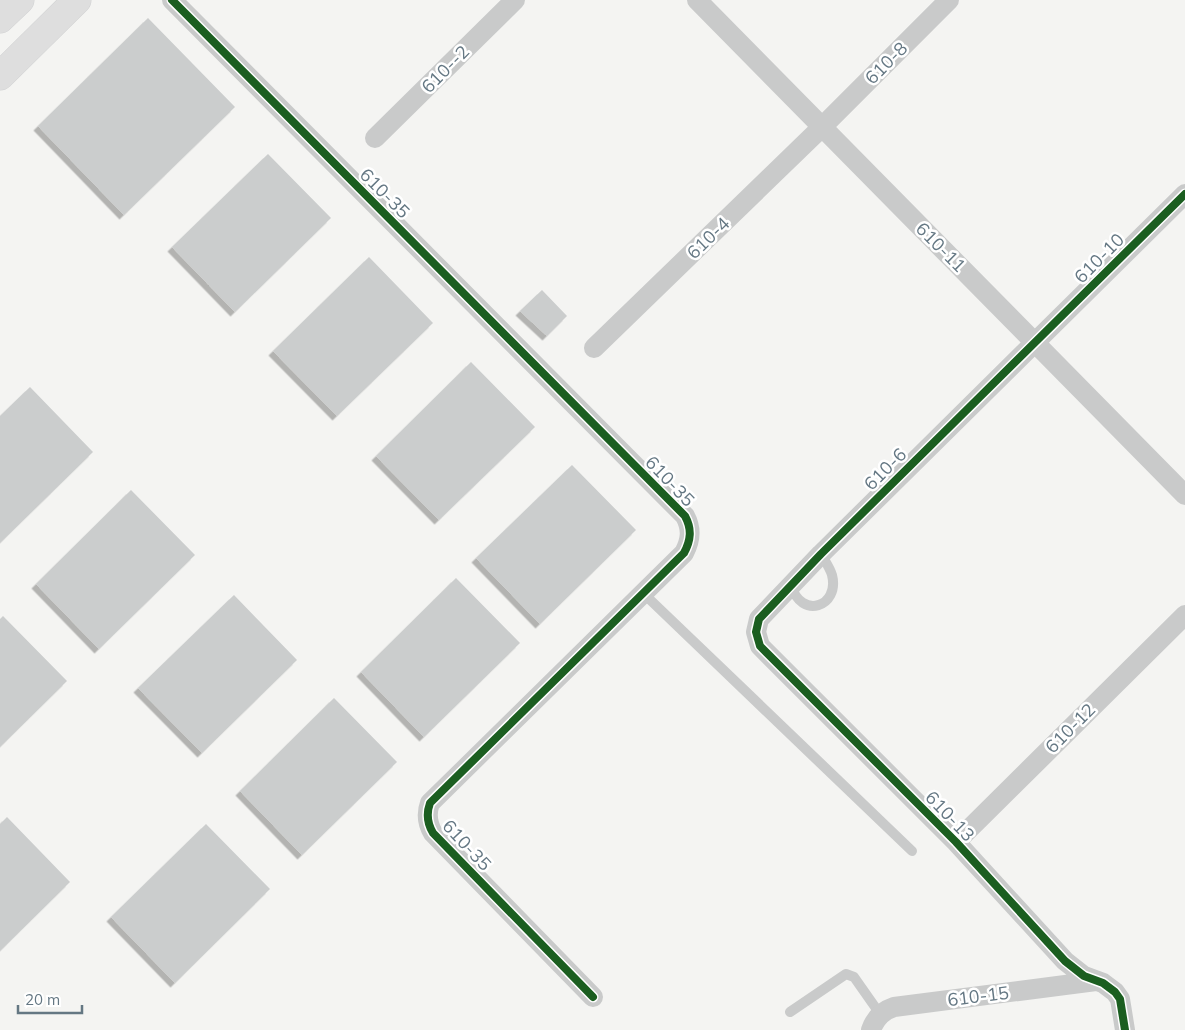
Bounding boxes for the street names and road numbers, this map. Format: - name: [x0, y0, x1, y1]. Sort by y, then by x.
- street label: 610-8: [860, 37, 912, 89]
- street label: 610--2: [416, 40, 474, 98]
- street label: 610-35: [355, 163, 415, 223]
- street label: 610-4: [682, 212, 734, 264]
- street label: 610-11: [911, 217, 971, 277]
- street label: 610-10: [1069, 228, 1129, 288]
- street label: 610-6: [859, 443, 911, 495]
- street label: 610-35: [640, 451, 700, 511]
- street label: 610-12: [1040, 698, 1100, 758]
- street label: 610-13: [920, 786, 980, 846]
- street label: 610-35: [438, 815, 497, 876]
- street label: 610-15: [946, 981, 1010, 1011]

